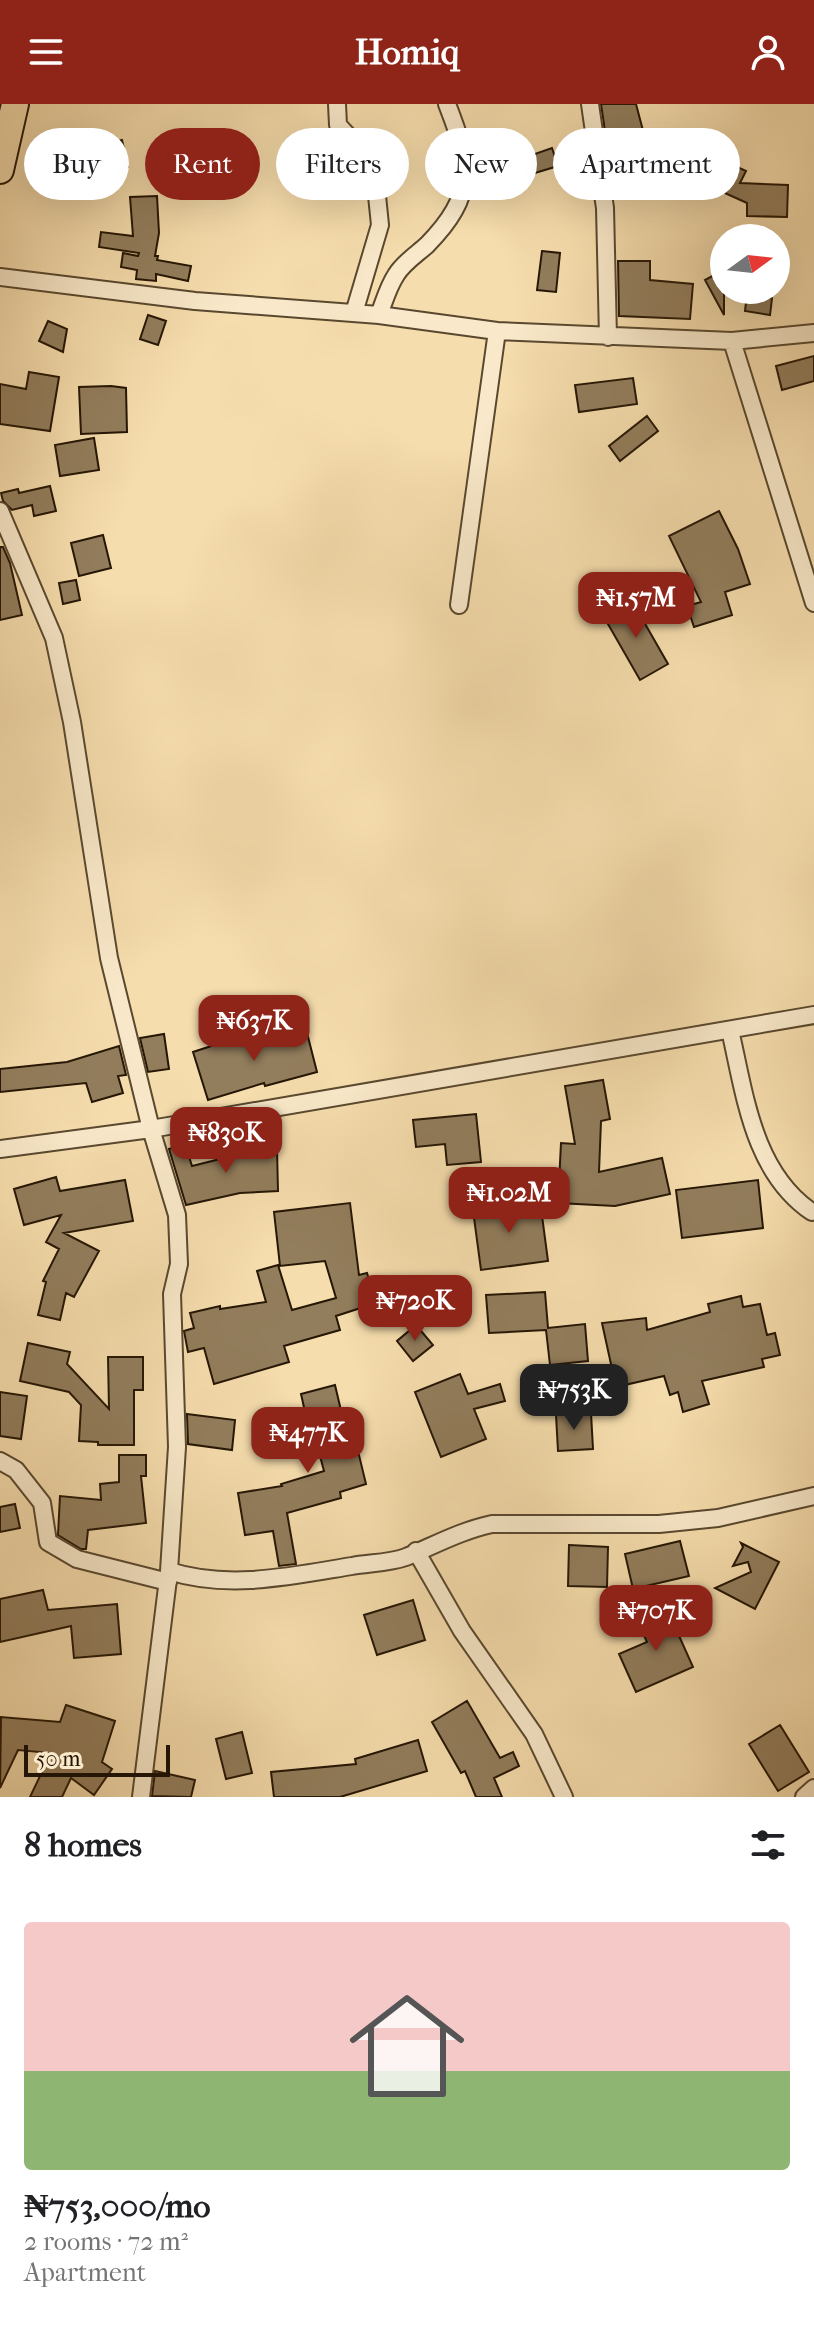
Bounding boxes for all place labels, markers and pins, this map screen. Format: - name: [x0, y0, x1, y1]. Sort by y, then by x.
- pin: ₦1.57M: [571, 572, 701, 640]
- pin: ₦637K: [198, 995, 310, 1063]
- pin: ₦830K: [170, 1107, 282, 1175]
- pin: ₦1.02M: [444, 1167, 574, 1235]
- pin: ₦720K: [359, 1275, 471, 1343]
- pin: ₦753K: [518, 1364, 630, 1432]
- pin: ₦477K: [252, 1407, 364, 1475]
- pin: ₦707K: [600, 1585, 712, 1653]

